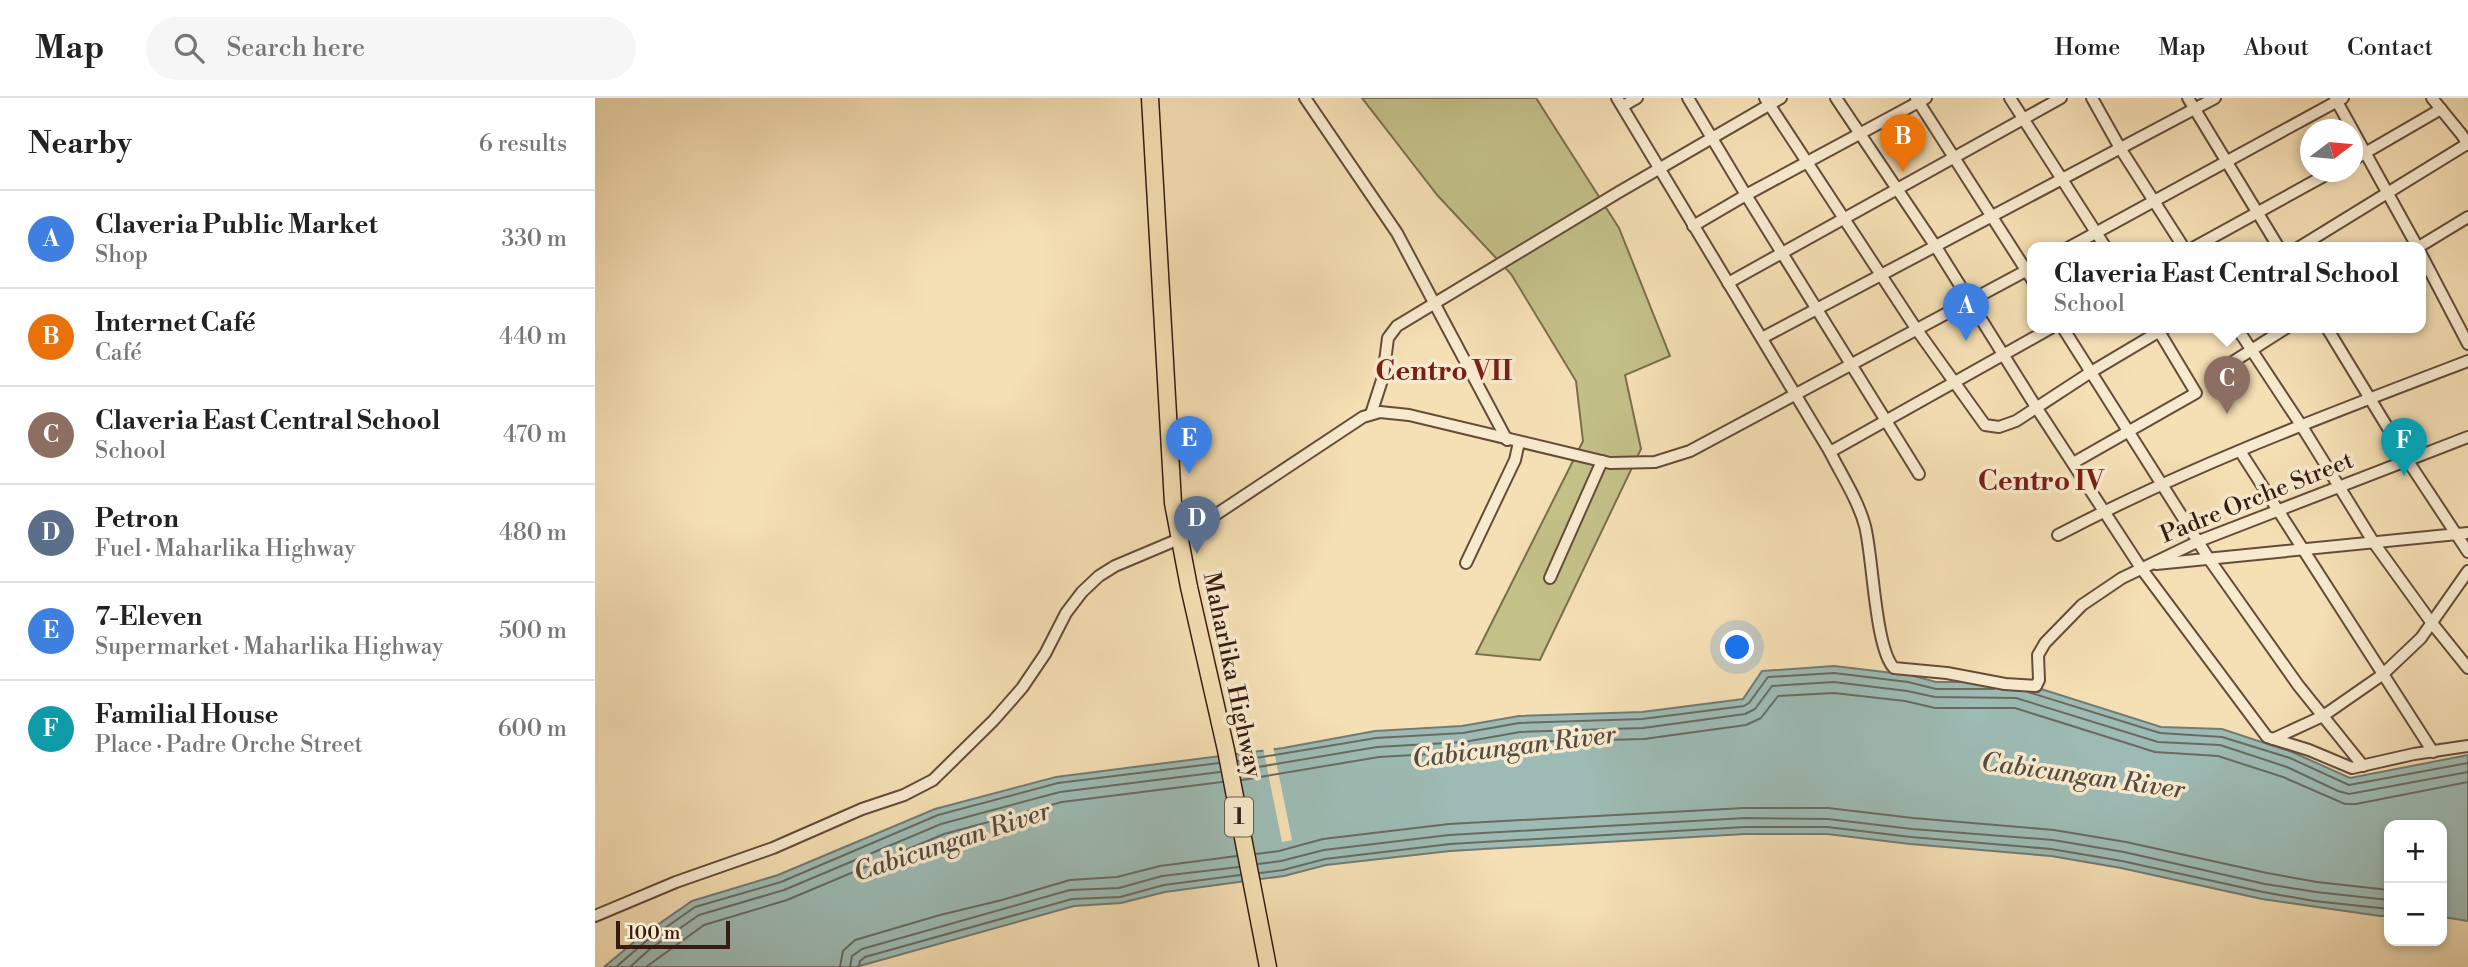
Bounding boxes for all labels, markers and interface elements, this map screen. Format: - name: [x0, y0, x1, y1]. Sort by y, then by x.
- search box: [146, 17, 636, 80]
- text: Map: [35, 28, 104, 69]
- icon: search: [170, 29, 208, 67]
- text: Search here: [226, 32, 365, 64]
- text: Home: [2055, 33, 2120, 63]
- text: Map: [2158, 33, 2206, 63]
- text: About: [2244, 33, 2309, 63]
- text: Contact: [2347, 33, 2433, 63]
- pin: B: [1880, 114, 1926, 172]
- north arrow: [2300, 119, 2363, 182]
- text: Nearby: [28, 125, 132, 163]
- text: 6 results: [479, 130, 567, 158]
- text: Claveria Public Market: [95, 209, 378, 241]
- text: A: [43, 225, 59, 253]
- text: 330 m: [501, 225, 567, 253]
- text: Shop: [95, 241, 148, 269]
- popup: [2027, 242, 2426, 333]
- text: Claveria East Central School: [2054, 258, 2399, 290]
- pin: A: [1943, 283, 1989, 341]
- text: School: [2054, 290, 2125, 318]
- text: Internet Café: [95, 307, 256, 339]
- text: B: [42, 323, 60, 351]
- text: 440 m: [499, 323, 567, 351]
- text: Café: [95, 339, 142, 367]
- district label: Centro VII: [1375, 354, 1513, 389]
- pin: C: [2204, 356, 2250, 414]
- text: Claveria East Central School: [95, 405, 440, 437]
- pin: E: [1166, 416, 1212, 474]
- pin: F: [2381, 418, 2427, 476]
- text: C: [43, 421, 59, 449]
- text: 470 m: [503, 421, 567, 449]
- text: School: [95, 437, 166, 465]
- street label: Padre Orche Street: [2156, 445, 2358, 550]
- district label: Centro IV: [1978, 464, 2106, 499]
- pin: D: [1174, 496, 1220, 554]
- text: Petron: [95, 503, 179, 535]
- text: D: [42, 519, 60, 547]
- text: 480 m: [499, 519, 567, 547]
- text: Fuel · Maharlika Highway: [95, 535, 355, 563]
- street label: Maharlika Highway: [1196, 570, 1268, 781]
- text: 7-Eleven: [95, 601, 202, 633]
- text: E: [43, 617, 59, 645]
- text: 500 m: [499, 617, 567, 645]
- your location: [1720, 630, 1754, 664]
- text: Supermarket · Maharlika Highway: [95, 633, 443, 661]
- text: Familial House: [95, 699, 279, 731]
- text: F: [43, 715, 59, 743]
- text: 600 m: [498, 715, 567, 743]
- water label: Cabicungan River: [1410, 719, 1619, 775]
- text: Place · Padre Orche Street: [95, 731, 363, 759]
- water label: Cabicungan River: [1979, 746, 2188, 806]
- water label: Cabicungan River: [849, 795, 1055, 889]
- road number: 1: [1225, 797, 1253, 836]
- map controls: [2384, 820, 2447, 946]
- button: +: [2384, 820, 2447, 883]
- button: −: [2384, 883, 2447, 946]
- scale bar: [616, 918, 730, 950]
- text: 100 m: [627, 921, 680, 945]

